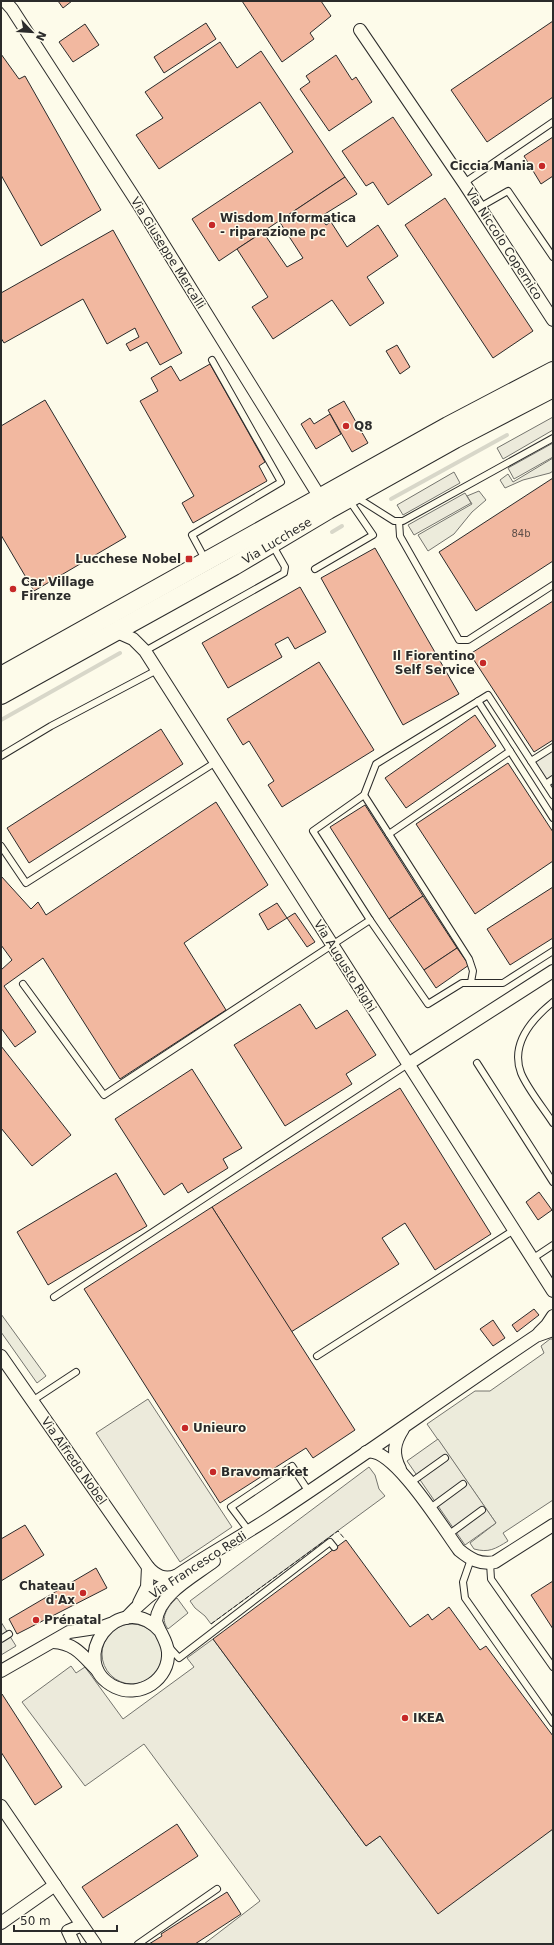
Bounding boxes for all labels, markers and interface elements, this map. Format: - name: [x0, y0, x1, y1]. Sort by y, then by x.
- north arrow: [12, 12, 52, 52]
- text: N: [33, 29, 48, 43]
- place label: Ciccia Mania: [450, 159, 534, 173]
- marker: Ciccia Mania: [537, 161, 547, 171]
- street label: Via Niccolo Copernico: [463, 186, 545, 302]
- street label: Via Giuseppe Mercalli: [128, 195, 208, 311]
- place label: Wisdom Informatica - riparazione pc: [220, 211, 356, 239]
- marker: Wisdom Informatica - riparazione pc: [207, 220, 217, 230]
- place label: Q8: [354, 419, 373, 433]
- marker: Q8: [341, 421, 351, 431]
- street label: Via Lucchese: [240, 515, 314, 567]
- house number: 84b: [511, 528, 531, 539]
- place label: Lucchese Nobel: [75, 552, 181, 566]
- marker: Lucchese Nobel: [184, 554, 194, 564]
- place label: Car Village Firenze: [21, 575, 94, 603]
- marker: Car Village Firenze: [8, 584, 18, 594]
- place label: Il Fiorentino Self Service: [392, 649, 475, 677]
- marker: Il Fiorentino Self Service: [478, 658, 488, 668]
- street label: Via Augusto Righi: [311, 917, 379, 1015]
- street label: Via Alfredo Nobel: [39, 1415, 109, 1507]
- place label: Unieuro: [193, 1421, 246, 1435]
- marker: Unieuro: [180, 1423, 190, 1433]
- place label: Bravomarket: [221, 1465, 309, 1479]
- marker: Bravomarket: [208, 1467, 218, 1477]
- street label: Via Francesco Redi: [147, 1528, 249, 1602]
- place label: Chateau d'Ax: [19, 1579, 75, 1607]
- marker: Chateau d'Ax: [78, 1588, 88, 1598]
- place label: Prénatal: [44, 1613, 101, 1627]
- marker: Prénatal: [31, 1615, 41, 1625]
- place label: IKEA: [413, 1711, 445, 1725]
- marker: IKEA: [400, 1713, 410, 1723]
- scale bar: [14, 1907, 117, 1933]
- text: 50 m: [20, 1914, 51, 1928]

